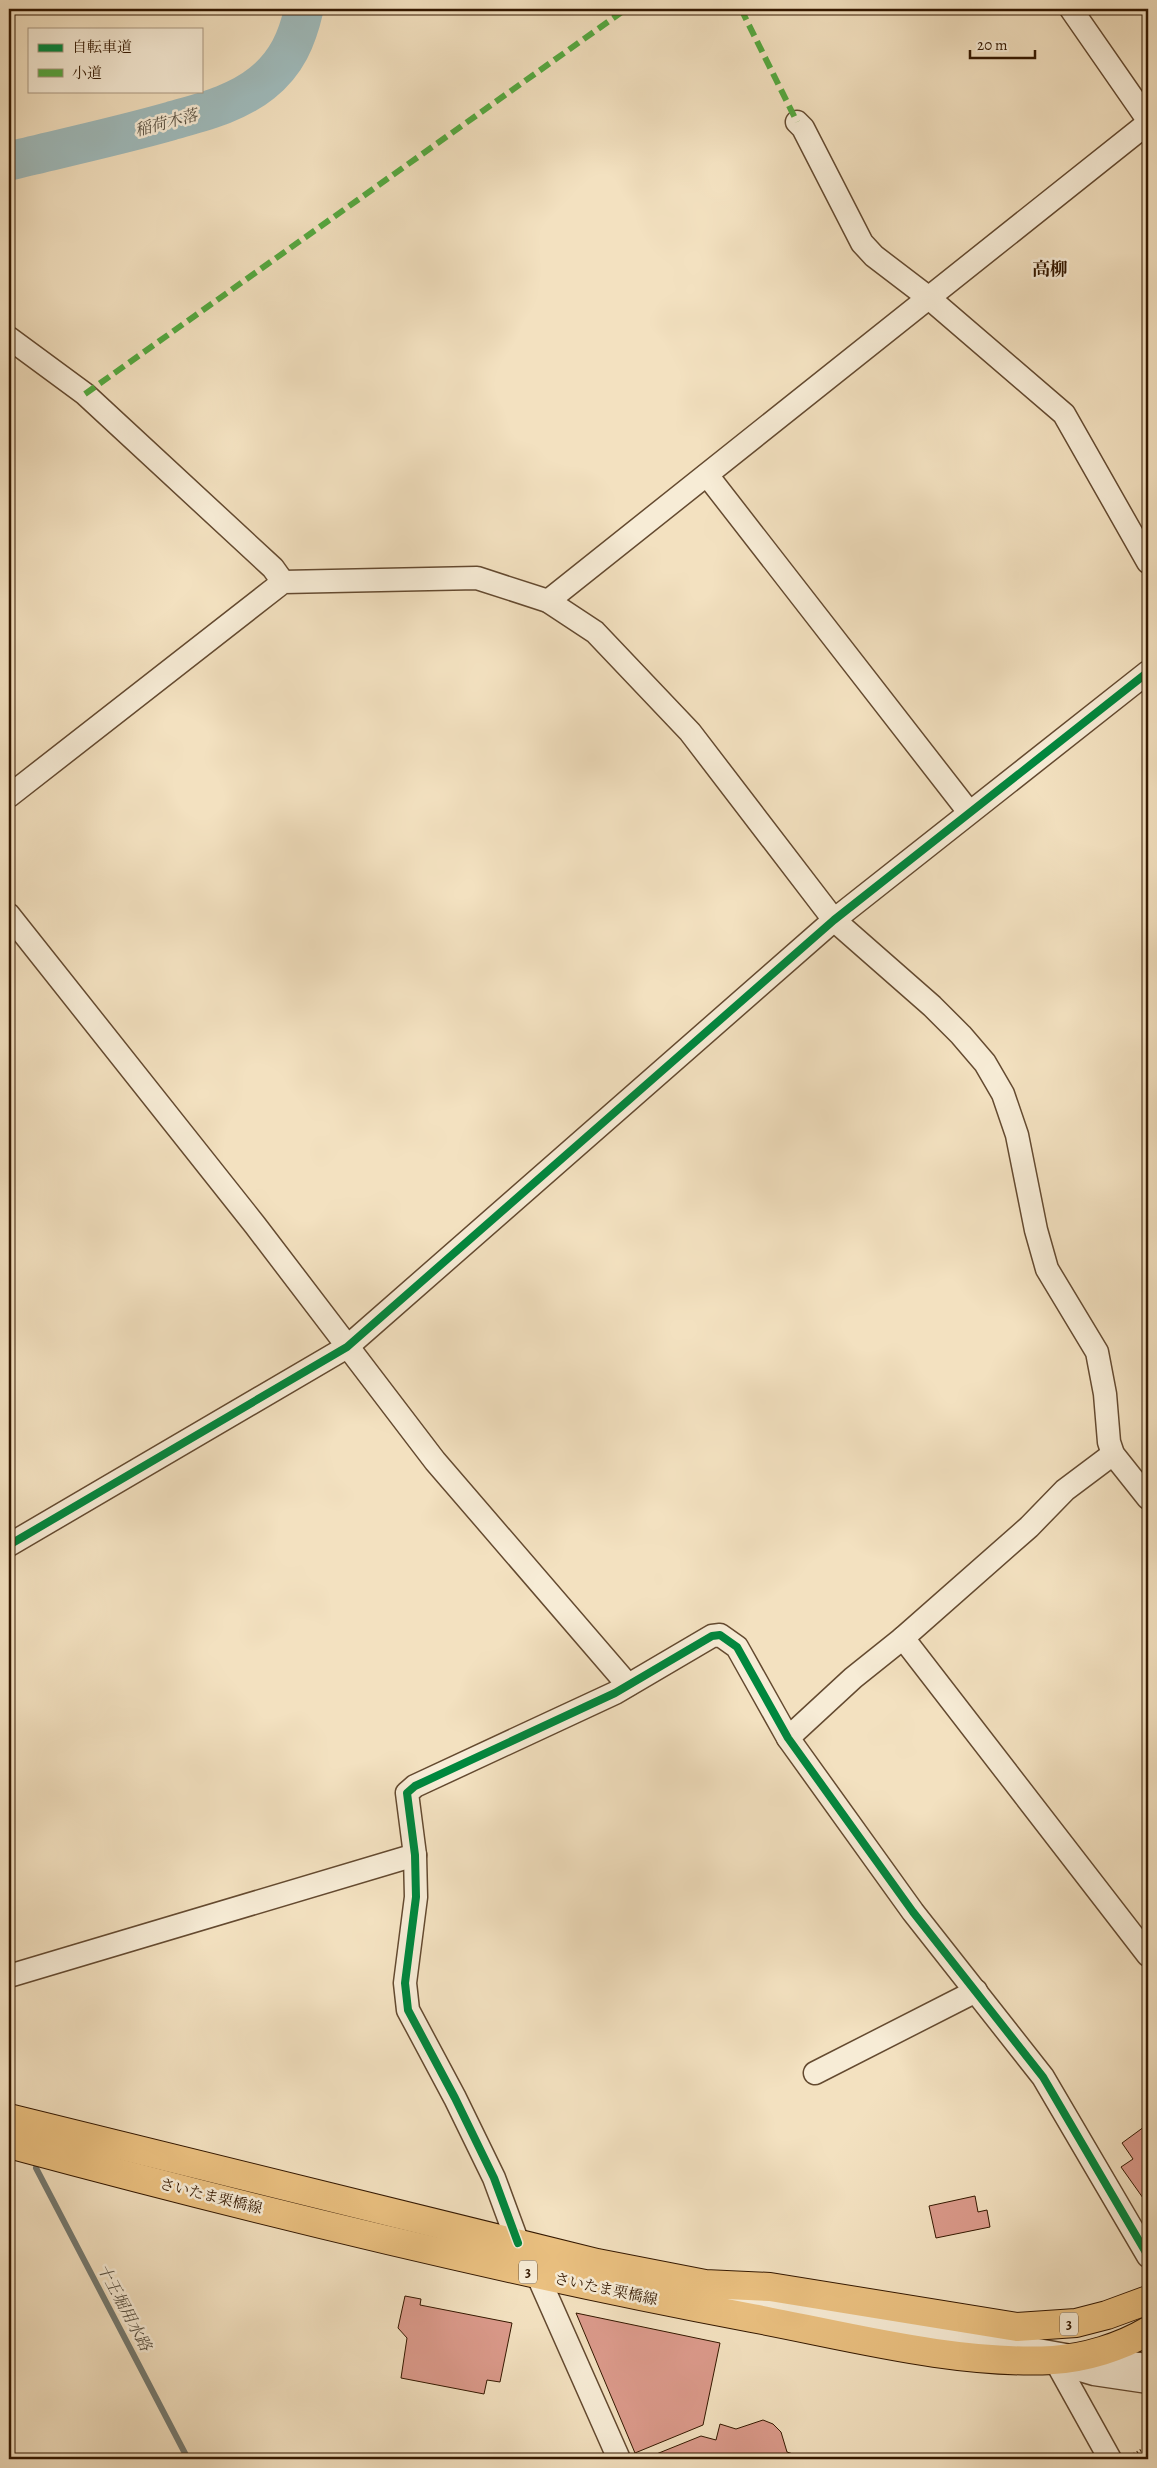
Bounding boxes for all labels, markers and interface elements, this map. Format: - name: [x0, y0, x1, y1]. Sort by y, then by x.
- legend: [28, 28, 202, 92]
- scale bar: [970, 28, 1034, 60]
- text: 20 m: [977, 35, 1008, 55]
- text: 自転車道: [72, 37, 132, 57]
- text: 小道: [72, 63, 102, 83]
- water label: 稲荷木落: [132, 103, 203, 142]
- district label: 高柳: [1032, 257, 1068, 281]
- street label: さいたま栗橋線: [158, 2174, 264, 2218]
- water label: 十王堀用水路: [92, 2260, 157, 2356]
- road number: 3: [519, 2260, 537, 2284]
- street label: さいたま栗橋線: [553, 2268, 659, 2310]
- road number: 3: [1060, 2312, 1078, 2336]

